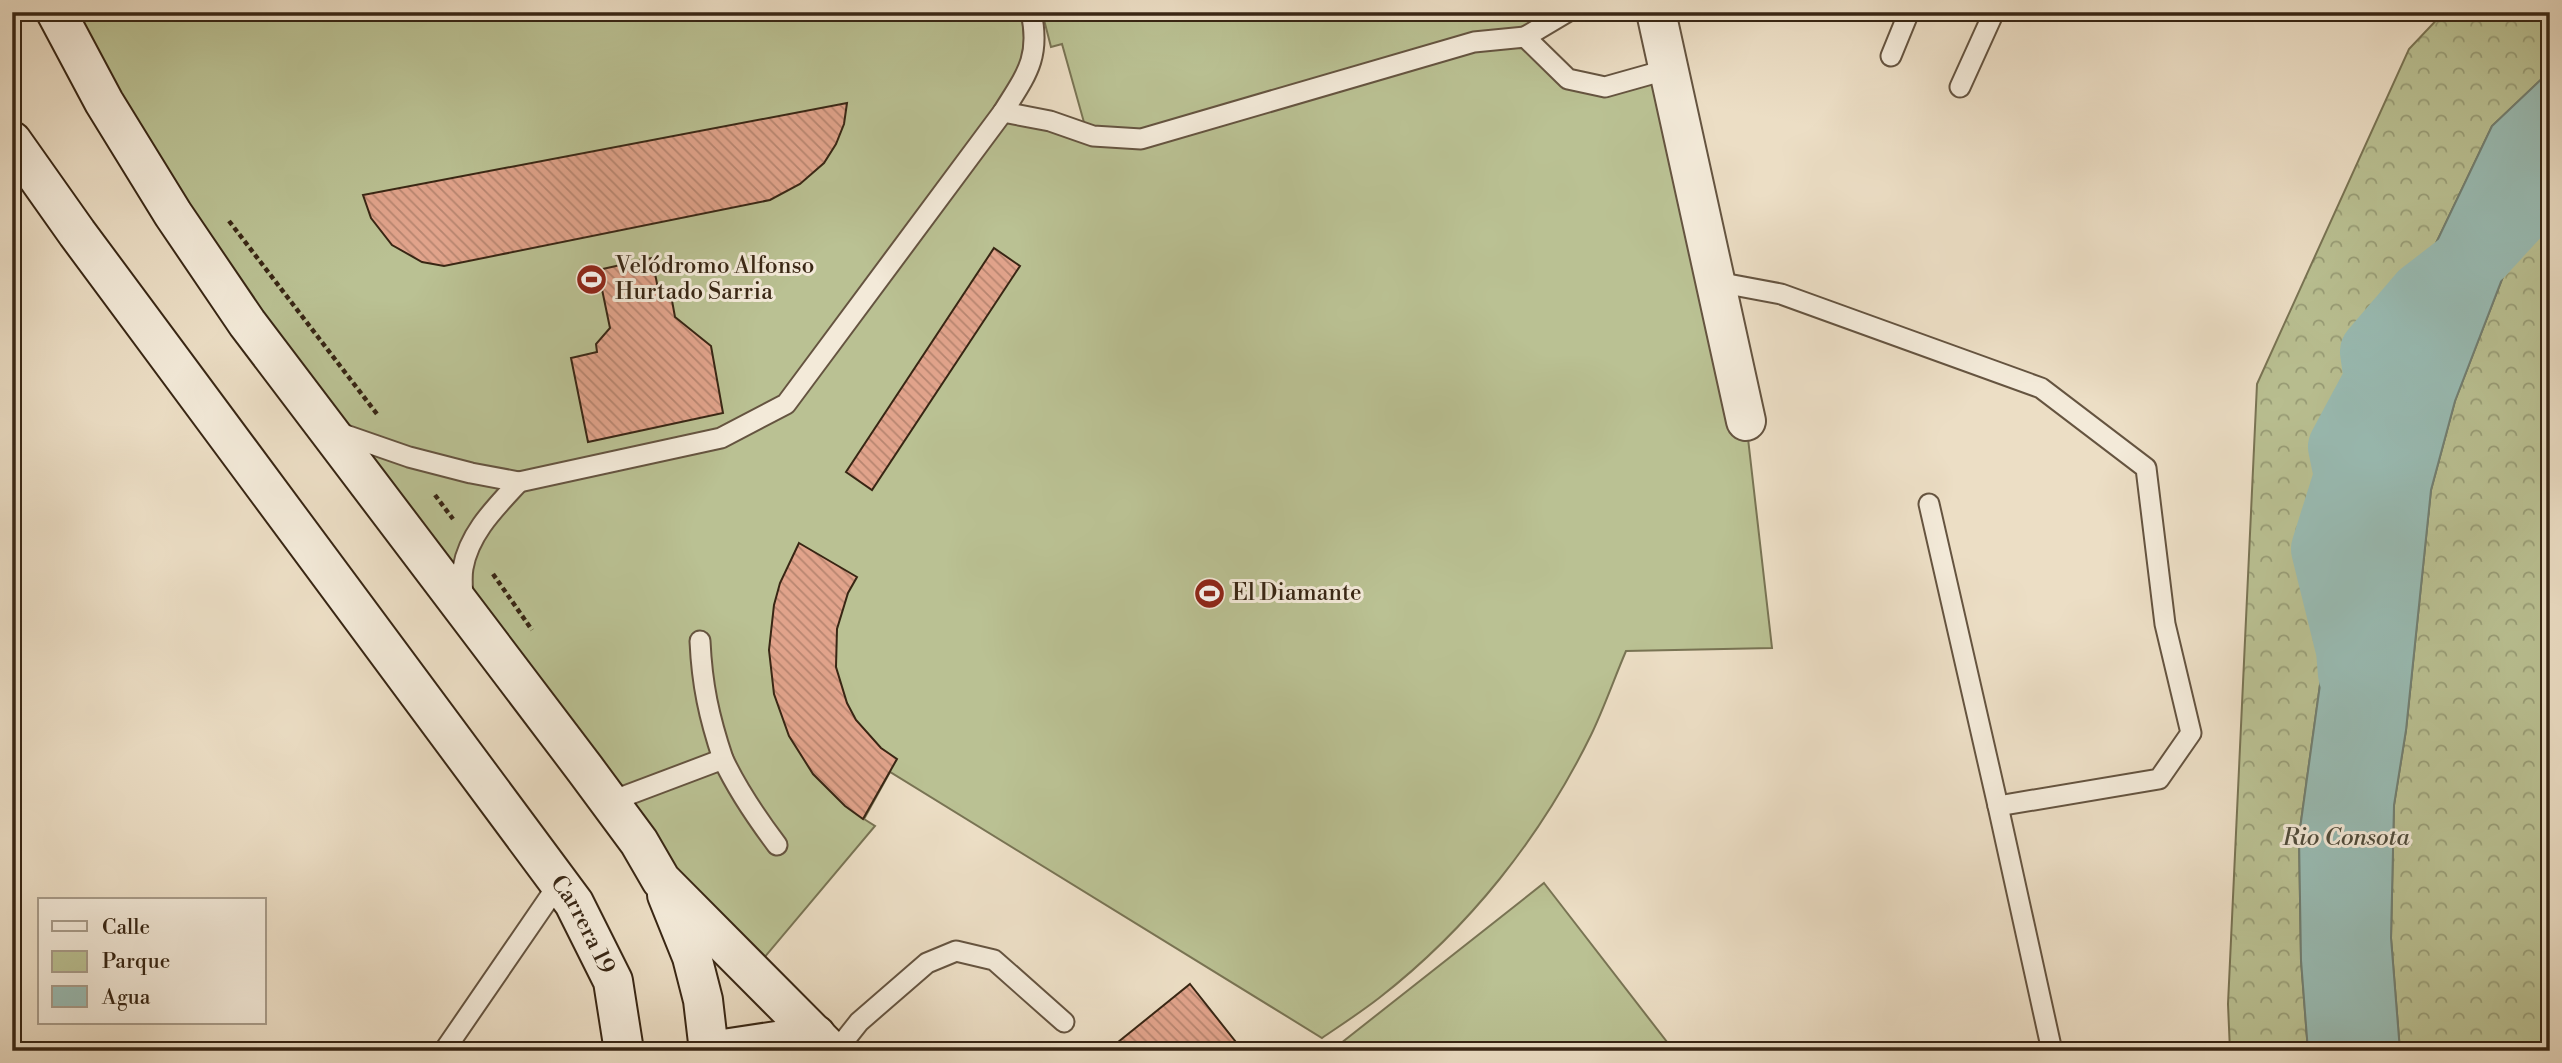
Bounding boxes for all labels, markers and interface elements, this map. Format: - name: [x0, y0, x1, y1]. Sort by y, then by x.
- place label: Velódromo Alfonso Hurtado Sarria: [614, 252, 814, 306]
- sports icon: Velódromo Alfonso Hurtado Sarria: [575, 262, 609, 296]
- sports icon: El Diamante: [1192, 576, 1226, 610]
- place label: El Diamante: [1232, 579, 1362, 607]
- water label: Rio Consota: [2282, 823, 2410, 853]
- street label: Carrera 19: [544, 870, 621, 979]
- legend: [38, 898, 266, 1024]
- text: Calle: [102, 915, 150, 941]
- text: Parque: [102, 949, 170, 975]
- text: Agua: [101, 985, 151, 1011]

